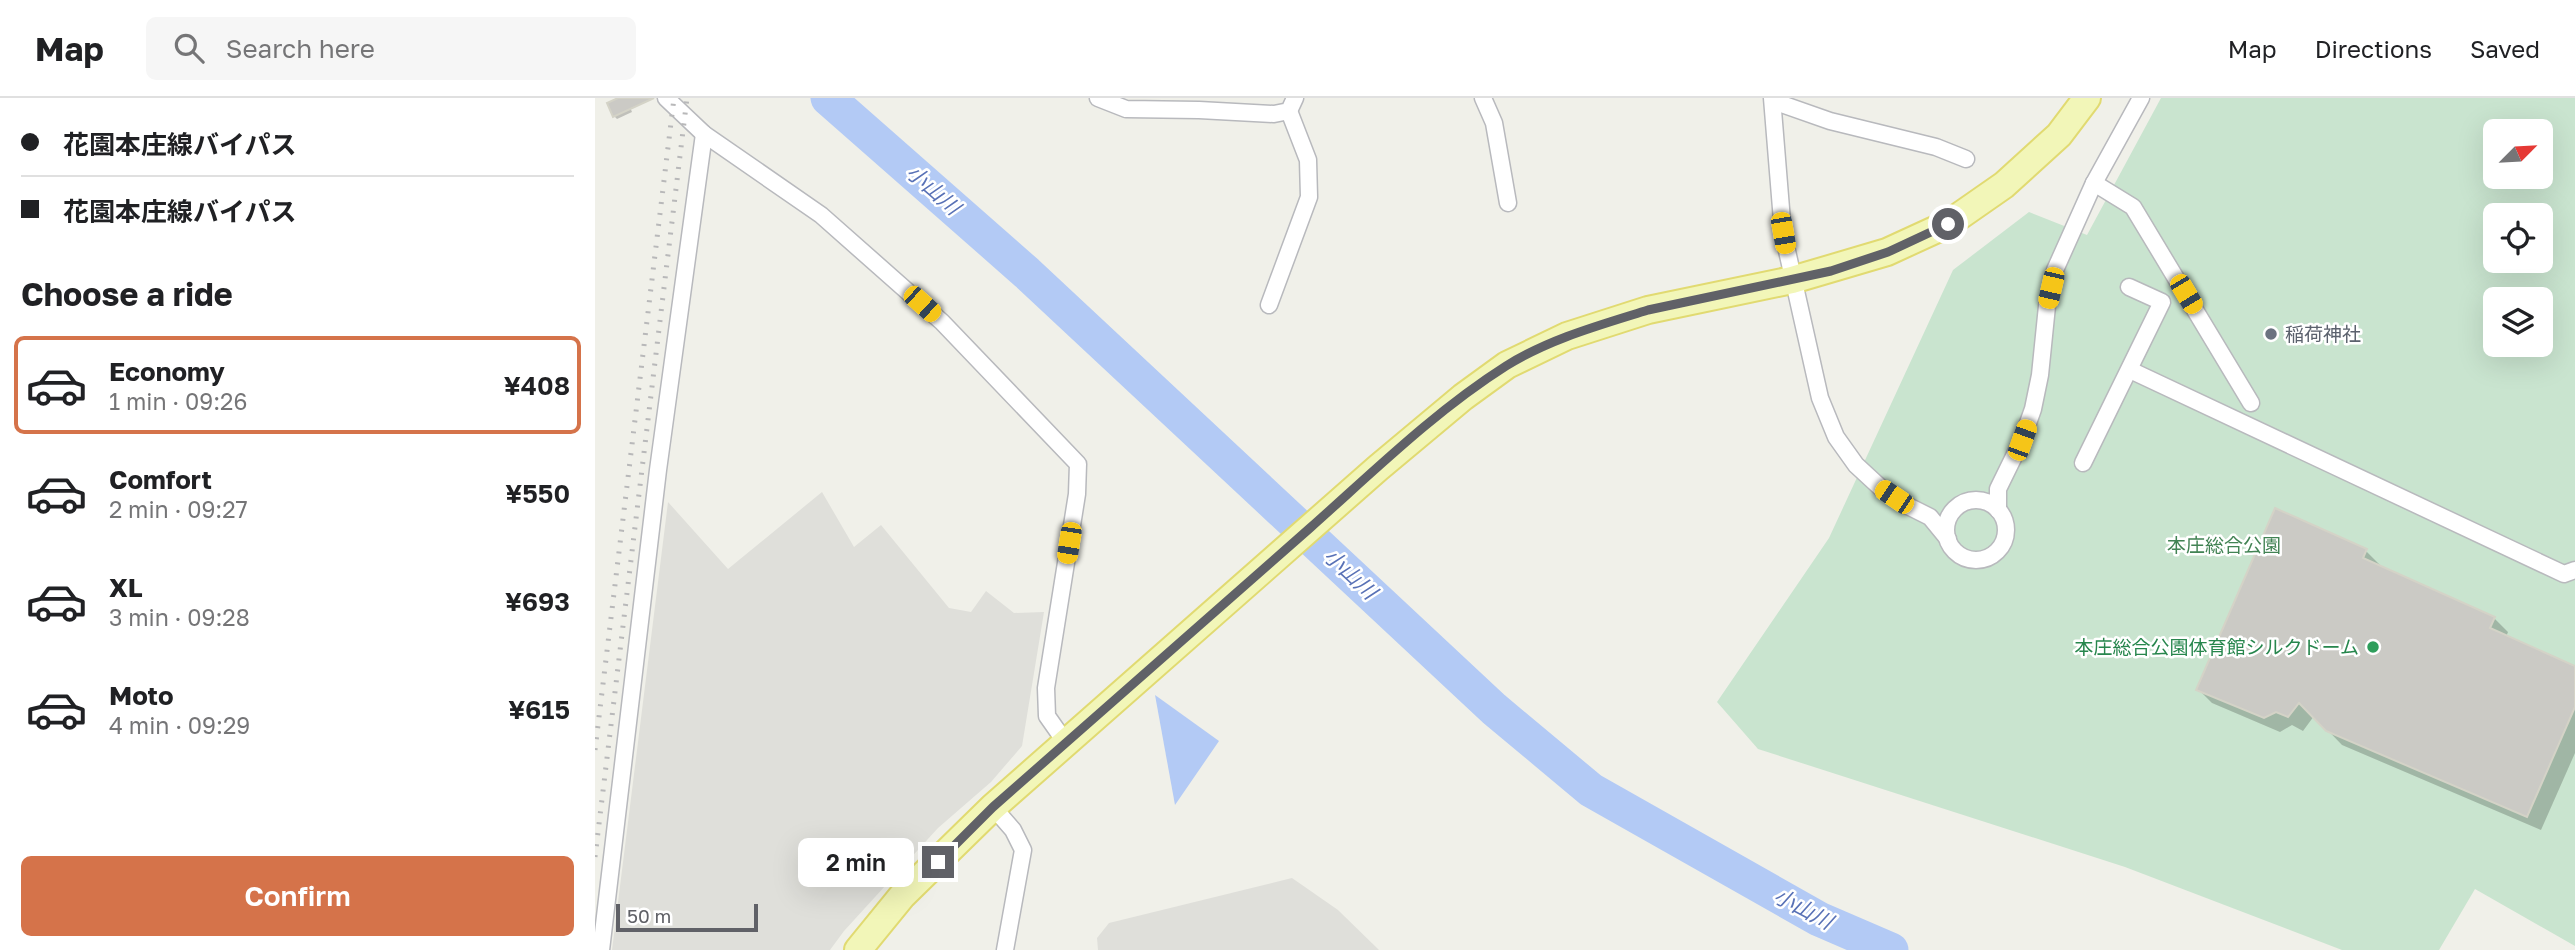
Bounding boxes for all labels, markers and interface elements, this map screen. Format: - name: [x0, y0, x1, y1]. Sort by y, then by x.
- search box: [146, 17, 636, 80]
- text: Map: [35, 29, 104, 68]
- icon: search: [170, 29, 208, 67]
- text: Search here: [226, 33, 375, 64]
- text: Map: [2228, 34, 2277, 63]
- text: Directions: [2315, 34, 2432, 63]
- text: Saved: [2470, 34, 2540, 63]
- north arrow: [2483, 119, 2553, 189]
- map controls: [2483, 119, 2553, 357]
- text: 花園本庄線バイパス: [63, 129, 296, 160]
- water label: 小山川: [901, 159, 967, 221]
- text: 花園本庄線バイパス: [63, 196, 296, 227]
- button: locate: [2483, 203, 2553, 273]
- route start: [1932, 208, 1964, 240]
- car: [1770, 210, 1797, 256]
- car: [2037, 265, 2066, 311]
- car: [2167, 271, 2206, 317]
- text: Choose a ride: [21, 275, 233, 313]
- car: [900, 282, 945, 326]
- button: layers: [2483, 287, 2553, 357]
- place label: 稲荷神社: [2285, 322, 2361, 345]
- marker: 稲荷神社: [2263, 326, 2279, 342]
- icon: car: [25, 354, 88, 417]
- text: Economy: [109, 356, 225, 387]
- text: ¥408: [504, 370, 570, 401]
- text: 1 min · 09:26: [109, 387, 247, 415]
- car: [2005, 417, 2040, 463]
- icon: car: [25, 462, 88, 525]
- text: Comfort: [109, 464, 212, 495]
- car: [1871, 477, 1918, 517]
- text: ¥550: [505, 478, 570, 509]
- text: 2 min · 09:27: [109, 495, 248, 523]
- car: [1056, 521, 1083, 565]
- park label: 本庄総合公園: [2167, 533, 2281, 556]
- water label: 小山川: [1319, 542, 1384, 606]
- icon: car: [25, 570, 88, 633]
- text: XL: [109, 572, 143, 603]
- text: ¥693: [505, 586, 570, 617]
- text: 3 min · 09:28: [109, 603, 250, 631]
- place label: 本庄総合公園体育館シルクドーム: [2075, 635, 2359, 658]
- marker: 本庄総合公園体育館シルクドーム: [2365, 639, 2381, 655]
- icon: car: [25, 678, 88, 741]
- text: Moto: [109, 680, 174, 711]
- text: ¥615: [508, 694, 570, 725]
- text: 4 min · 09:29: [109, 711, 250, 739]
- callout: 2 min: [798, 838, 913, 886]
- route end: [922, 846, 954, 878]
- text: 2 min: [826, 848, 886, 876]
- button: Confirm: [21, 856, 574, 936]
- water label: 小山川: [1770, 882, 1839, 935]
- scale bar: [616, 901, 758, 933]
- text: 50 m: [627, 904, 671, 927]

